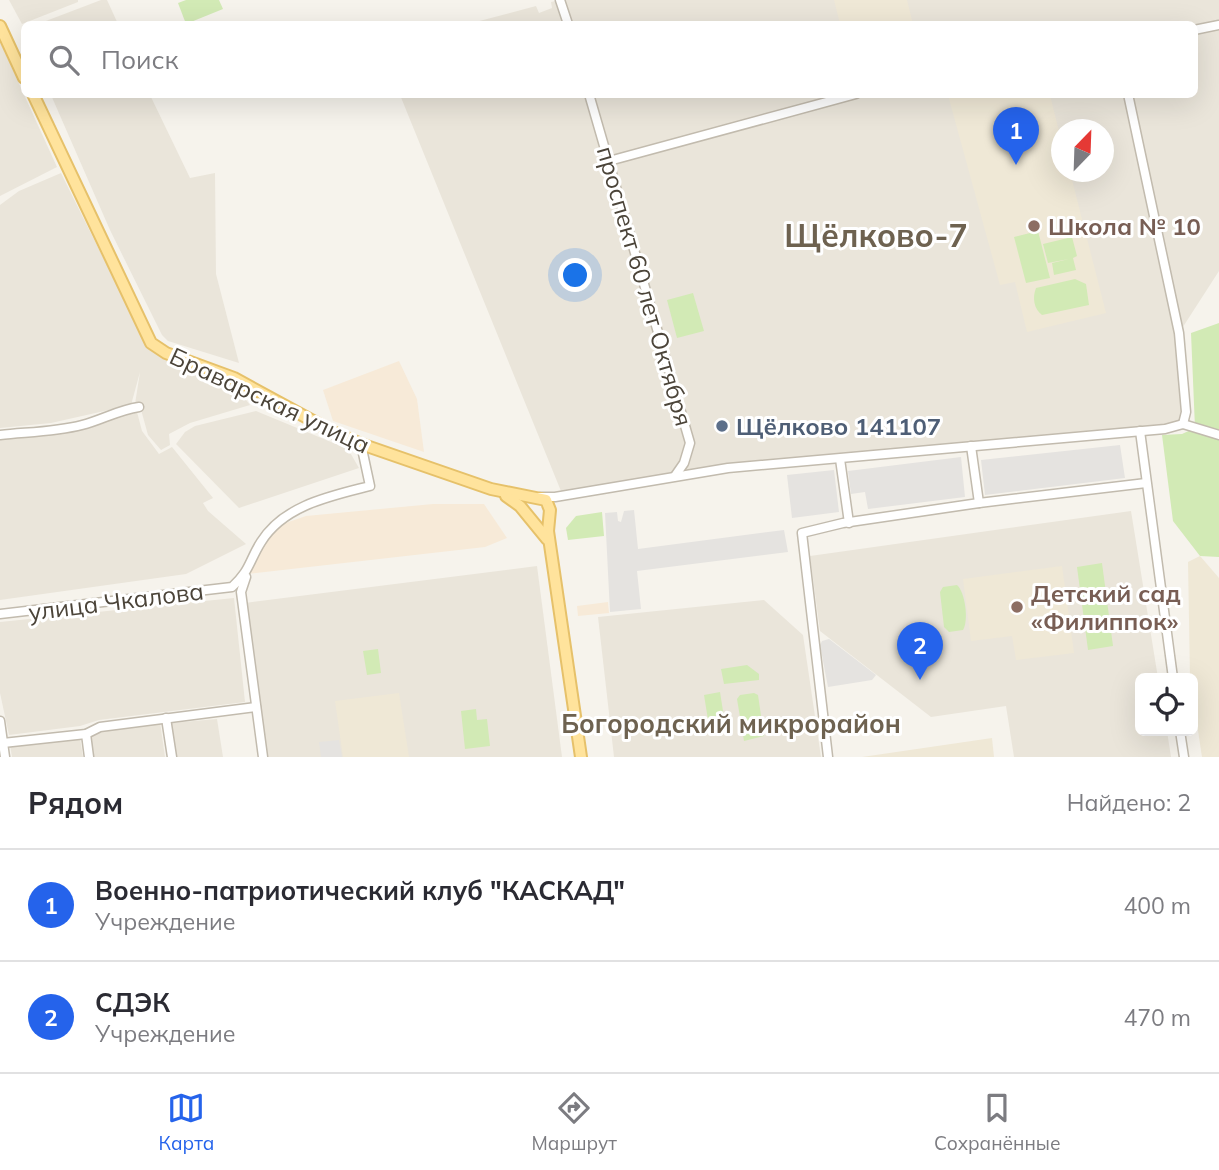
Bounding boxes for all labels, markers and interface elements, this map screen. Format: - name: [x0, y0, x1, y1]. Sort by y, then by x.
- search box: [21, 21, 1198, 98]
- icon: search: [45, 41, 83, 79]
- text: Поиск: [101, 43, 179, 76]
- pin: 1: [993, 107, 1039, 165]
- north arrow: [1051, 119, 1114, 182]
- street label: проспект 60 лет Октября: [591, 143, 699, 429]
- place label: Школа № 10: [1048, 211, 1201, 241]
- district label: Щёлково-7: [784, 215, 968, 255]
- marker: Школа № 10: [1026, 218, 1042, 234]
- your location: [558, 258, 592, 292]
- street label: Браварская улица: [165, 340, 375, 460]
- place label: Щёлково 141107: [736, 411, 941, 441]
- marker: Щёлково 141107: [714, 418, 730, 434]
- street label: улица Чкалова: [27, 575, 205, 627]
- place label: Детский сад «Филиппок»: [1031, 578, 1181, 636]
- marker: Детский сад «Филиппок»: [1009, 599, 1025, 615]
- pin: 2: [897, 622, 943, 680]
- map controls: [1135, 673, 1198, 736]
- button: locate: [1135, 673, 1198, 736]
- district label: Богородский микрорайон: [561, 707, 901, 740]
- text: Рядом: [28, 784, 123, 822]
- text: Найдено: 2: [1067, 788, 1191, 817]
- text: Военно-патриотический клуб "КАСКАД": [95, 874, 625, 907]
- text: 1: [44, 891, 58, 920]
- text: 400 m: [1123, 891, 1191, 920]
- text: Учреждение: [95, 907, 235, 936]
- text: СДЭК: [95, 986, 170, 1019]
- text: 2: [44, 1003, 58, 1032]
- text: 470 m: [1123, 1003, 1191, 1032]
- text: Учреждение: [95, 1019, 235, 1048]
- tab: Карта: [159, 1089, 214, 1155]
- tab: Маршрут: [531, 1089, 617, 1155]
- tab: Сохранённые: [934, 1089, 1060, 1155]

